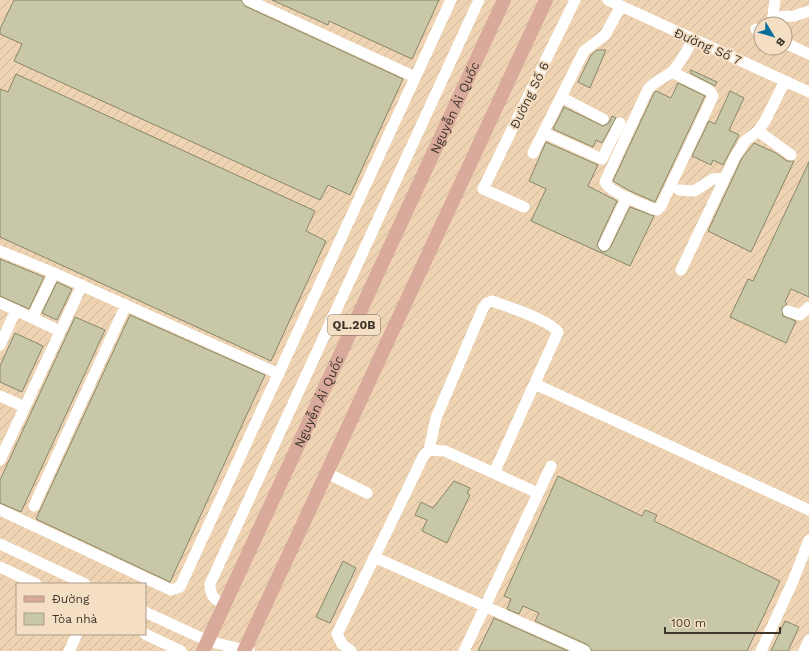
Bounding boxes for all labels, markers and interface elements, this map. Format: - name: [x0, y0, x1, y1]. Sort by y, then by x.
- north arrow: [753, 16, 793, 56]
- street label: Đường Số 7: [672, 25, 744, 68]
- text: B: [773, 35, 788, 49]
- street label: Nguyễn Ái Quốc: [427, 59, 483, 156]
- street label: Đường Số 6: [507, 59, 552, 131]
- road number: QL.20B: [328, 315, 380, 335]
- street label: Nguyễn Ái Quốc: [291, 353, 347, 450]
- legend: [16, 583, 146, 635]
- text: Đường: [52, 592, 90, 606]
- scale bar: [665, 609, 780, 635]
- text: Tòa nhà: [52, 612, 98, 626]
- text: 100 m: [671, 616, 706, 630]

